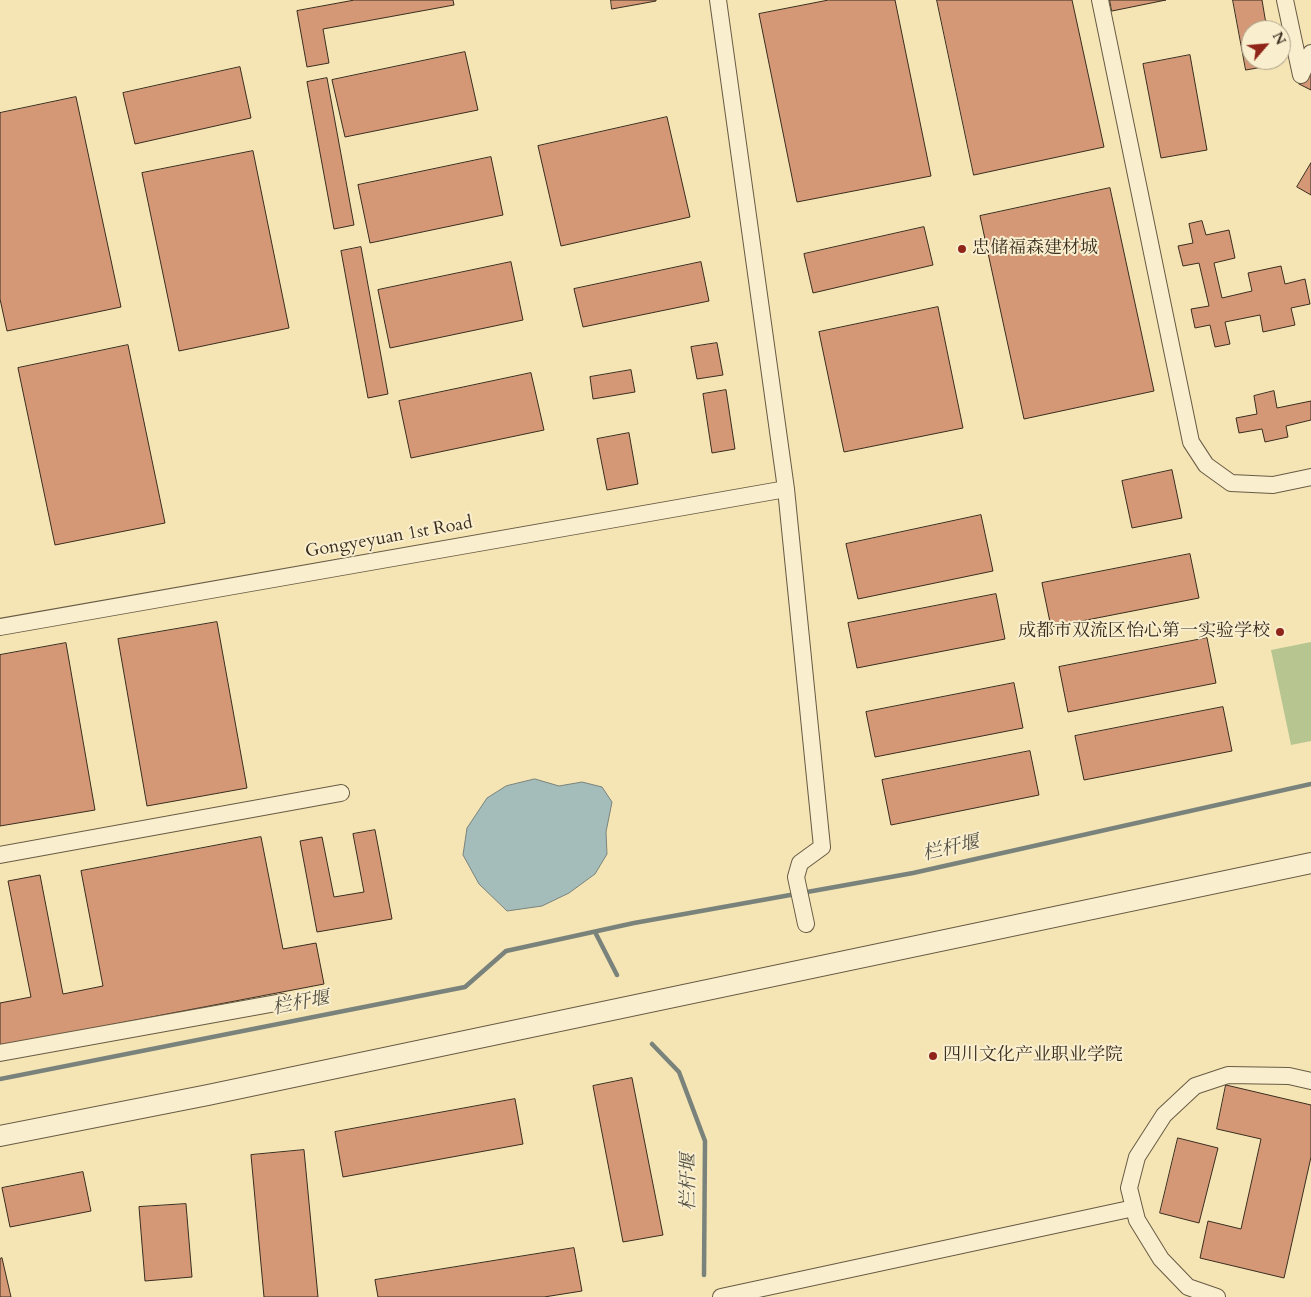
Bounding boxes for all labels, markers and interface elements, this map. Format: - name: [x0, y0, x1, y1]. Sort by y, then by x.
- north arrow: [1241, 20, 1291, 70]
- text: N: [1268, 29, 1290, 48]
- place label: 忠储福森建材城: [972, 238, 1098, 260]
- marker: 忠储福森建材城: [956, 243, 968, 255]
- street label: Gongyeyuan 1st Road: [304, 513, 474, 563]
- place label: 成都市双流区怡心第一实验学校: [1018, 621, 1270, 643]
- marker: 成都市双流区怡心第一实验学校: [1274, 626, 1286, 638]
- water label: 栏杆堰: [921, 831, 981, 867]
- water label: 栏杆堰: [271, 987, 331, 1021]
- place label: 四川文化产业职业学院: [943, 1045, 1123, 1067]
- marker: 四川文化产业职业学院: [927, 1050, 939, 1062]
- water label: 栏杆堰: [679, 1154, 701, 1210]

